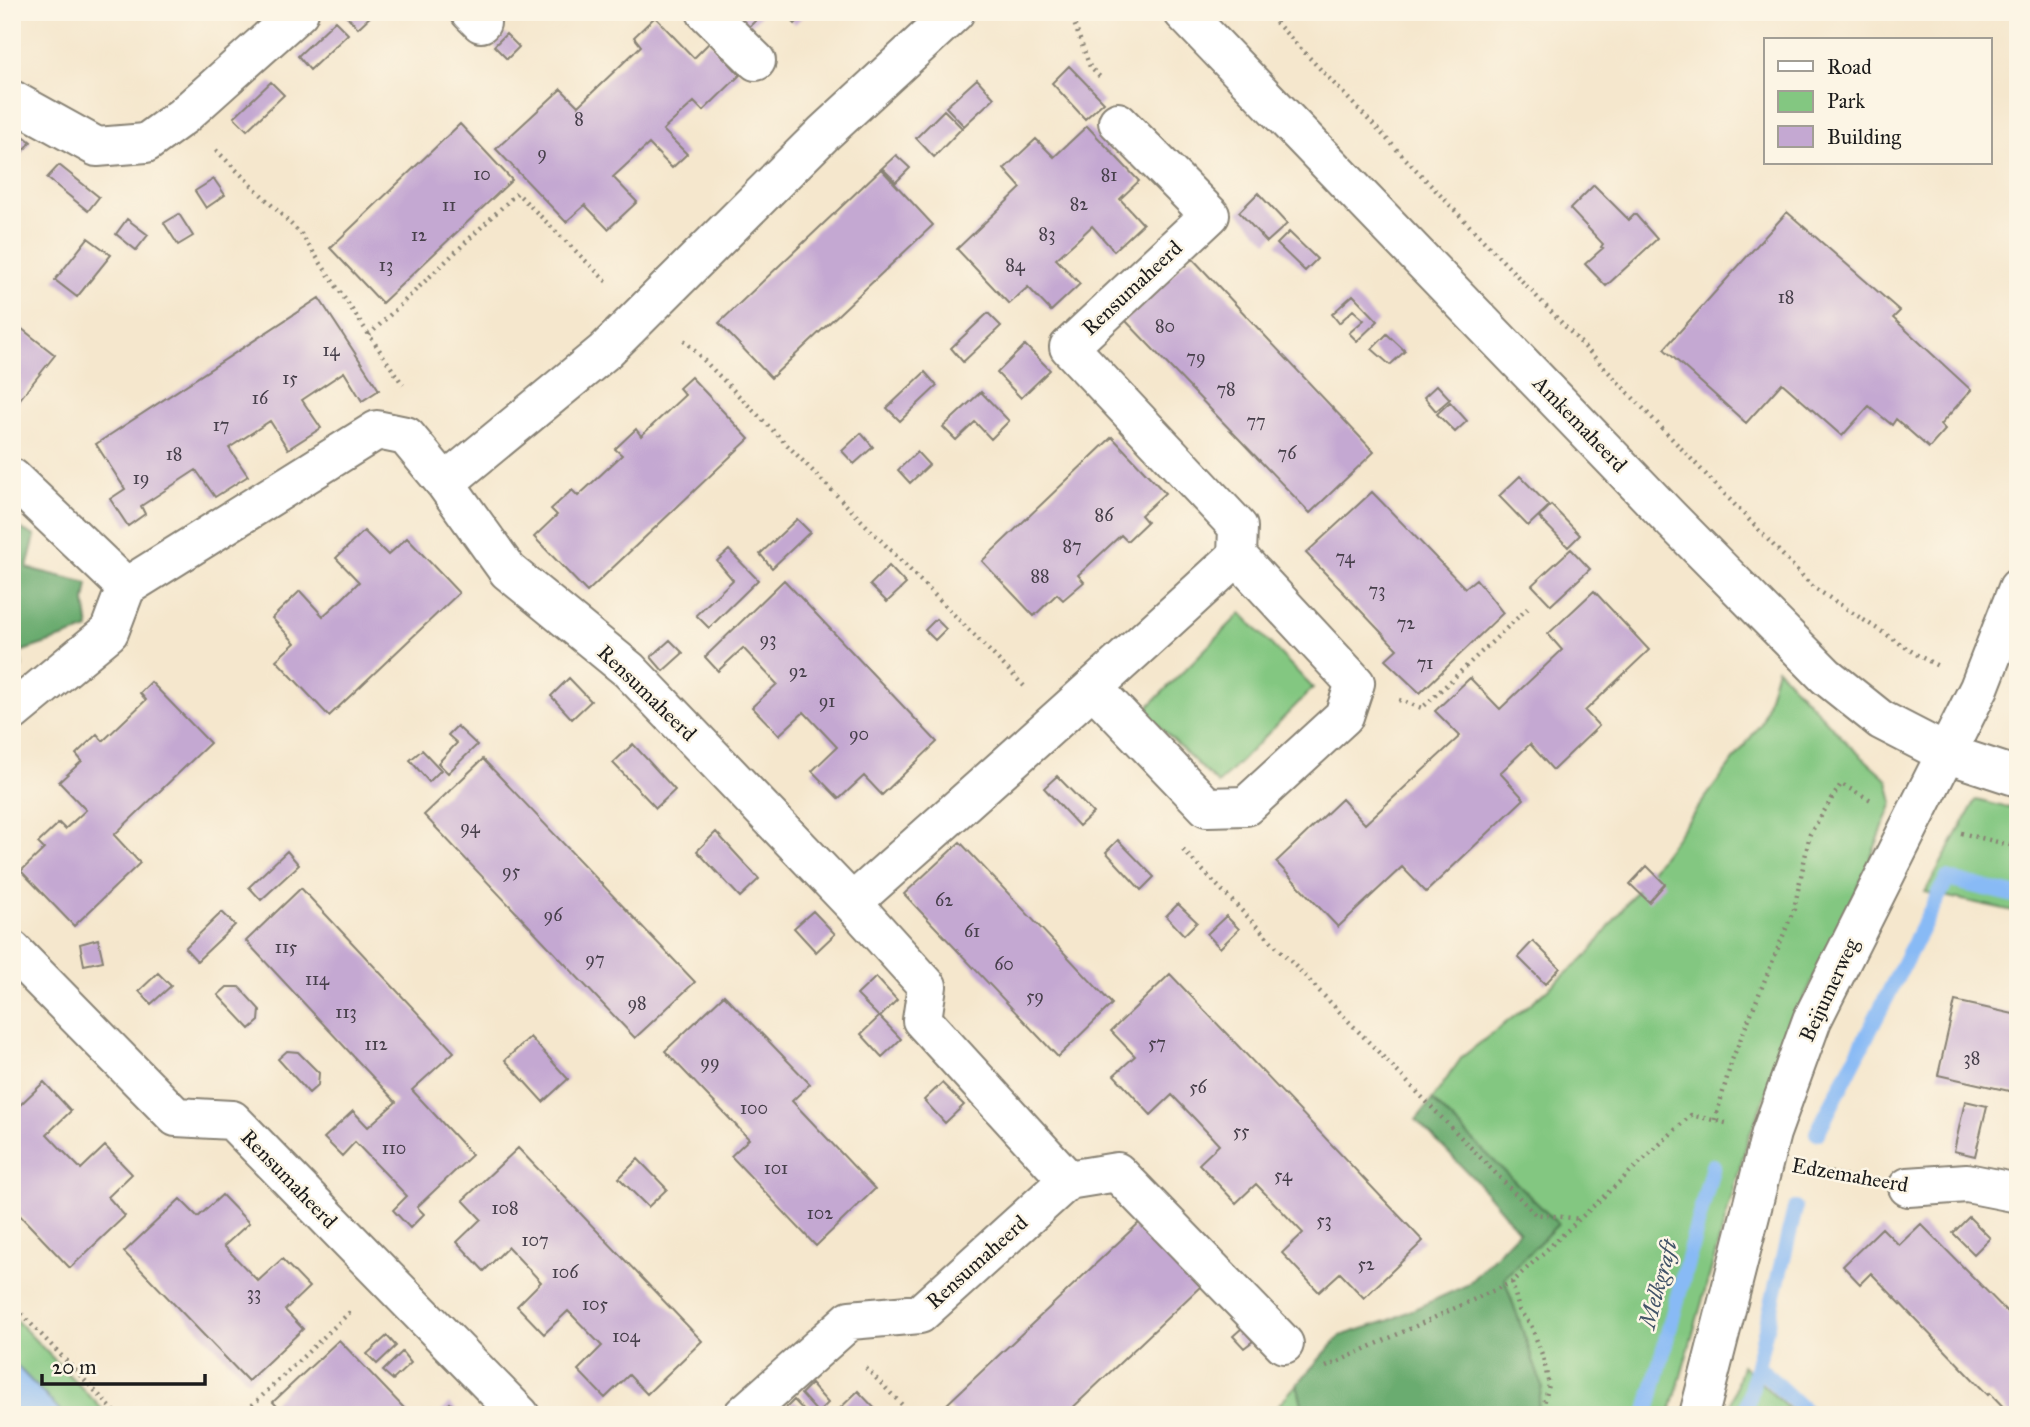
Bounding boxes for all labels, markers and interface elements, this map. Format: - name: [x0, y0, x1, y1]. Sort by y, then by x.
- legend: [1764, 38, 1992, 164]
- text: Road: [1827, 54, 1872, 80]
- text: Park: [1827, 88, 1865, 114]
- house number: 8: [574, 108, 584, 130]
- text: Building: [1827, 124, 1901, 150]
- house number: 9: [537, 142, 547, 164]
- house number: 10: [473, 163, 491, 185]
- house number: 81: [1101, 164, 1117, 186]
- house number: 82: [1070, 193, 1088, 215]
- house number: 11: [442, 194, 456, 216]
- house number: 83: [1039, 223, 1055, 245]
- house number: 12: [411, 224, 427, 246]
- street label: Rensumaheerd: [1076, 235, 1188, 341]
- house number: 13: [379, 254, 393, 276]
- house number: 84: [1005, 254, 1026, 276]
- house number: 18: [1778, 286, 1794, 308]
- house number: 80: [1155, 315, 1175, 337]
- house number: 14: [322, 339, 341, 361]
- house number: 79: [1186, 346, 1206, 368]
- house number: 15: [282, 367, 298, 389]
- street label: Amkemaheerd: [1527, 370, 1633, 478]
- house number: 78: [1216, 378, 1236, 400]
- house number: 16: [252, 387, 269, 409]
- house number: 77: [1246, 410, 1266, 432]
- house number: 17: [213, 414, 229, 436]
- house number: 76: [1278, 442, 1297, 464]
- house number: 18: [166, 443, 182, 465]
- house number: 19: [133, 467, 149, 489]
- house number: 86: [1095, 504, 1114, 526]
- house number: 87: [1062, 535, 1082, 557]
- house number: 74: [1335, 546, 1356, 568]
- house number: 88: [1030, 565, 1050, 587]
- house number: 73: [1369, 579, 1385, 601]
- house number: 72: [1397, 612, 1415, 634]
- house number: 93: [760, 628, 776, 650]
- street label: Rensumaheerd: [592, 639, 702, 747]
- house number: 71: [1417, 652, 1433, 674]
- house number: 92: [789, 660, 807, 682]
- house number: 91: [819, 690, 835, 712]
- house number: 90: [849, 723, 869, 745]
- house number: 94: [460, 816, 481, 838]
- house number: 95: [502, 860, 521, 882]
- house number: 62: [935, 889, 953, 911]
- house number: 96: [544, 904, 563, 926]
- house number: 61: [964, 920, 980, 942]
- street label: Beijumerweg: [1794, 934, 1864, 1046]
- house number: 115: [275, 936, 298, 958]
- house number: 97: [585, 948, 605, 970]
- house number: 60: [994, 953, 1014, 975]
- house number: 114: [305, 968, 330, 990]
- house number: 59: [1026, 985, 1044, 1007]
- house number: 98: [627, 992, 647, 1014]
- house number: 113: [335, 1001, 357, 1023]
- house number: 57: [1148, 1032, 1166, 1054]
- house number: 112: [364, 1033, 388, 1055]
- house number: 38: [1964, 1047, 1980, 1069]
- house number: 99: [700, 1051, 720, 1073]
- house number: 56: [1189, 1076, 1208, 1098]
- house number: 100: [740, 1097, 768, 1119]
- house number: 55: [1233, 1120, 1250, 1142]
- street label: Rensumaheerd: [235, 1124, 343, 1234]
- house number: 110: [382, 1137, 406, 1159]
- street label: Edzemaheerd: [1790, 1152, 1911, 1198]
- house number: 101: [764, 1157, 788, 1179]
- house number: 54: [1274, 1164, 1293, 1186]
- house number: 108: [491, 1197, 519, 1219]
- house number: 102: [807, 1202, 833, 1224]
- street label: Rensumaheerd: [921, 1209, 1033, 1314]
- house number: 53: [1316, 1209, 1332, 1231]
- house number: 107: [521, 1229, 549, 1251]
- water label: Melkgraft: [1632, 1235, 1684, 1333]
- house number: 52: [1357, 1253, 1375, 1275]
- house number: 106: [552, 1261, 579, 1283]
- house number: 33: [247, 1282, 261, 1304]
- house number: 105: [582, 1293, 609, 1315]
- house number: 104: [612, 1325, 641, 1347]
- scale bar: [42, 1343, 205, 1387]
- text: 20 m: [52, 1354, 97, 1380]

